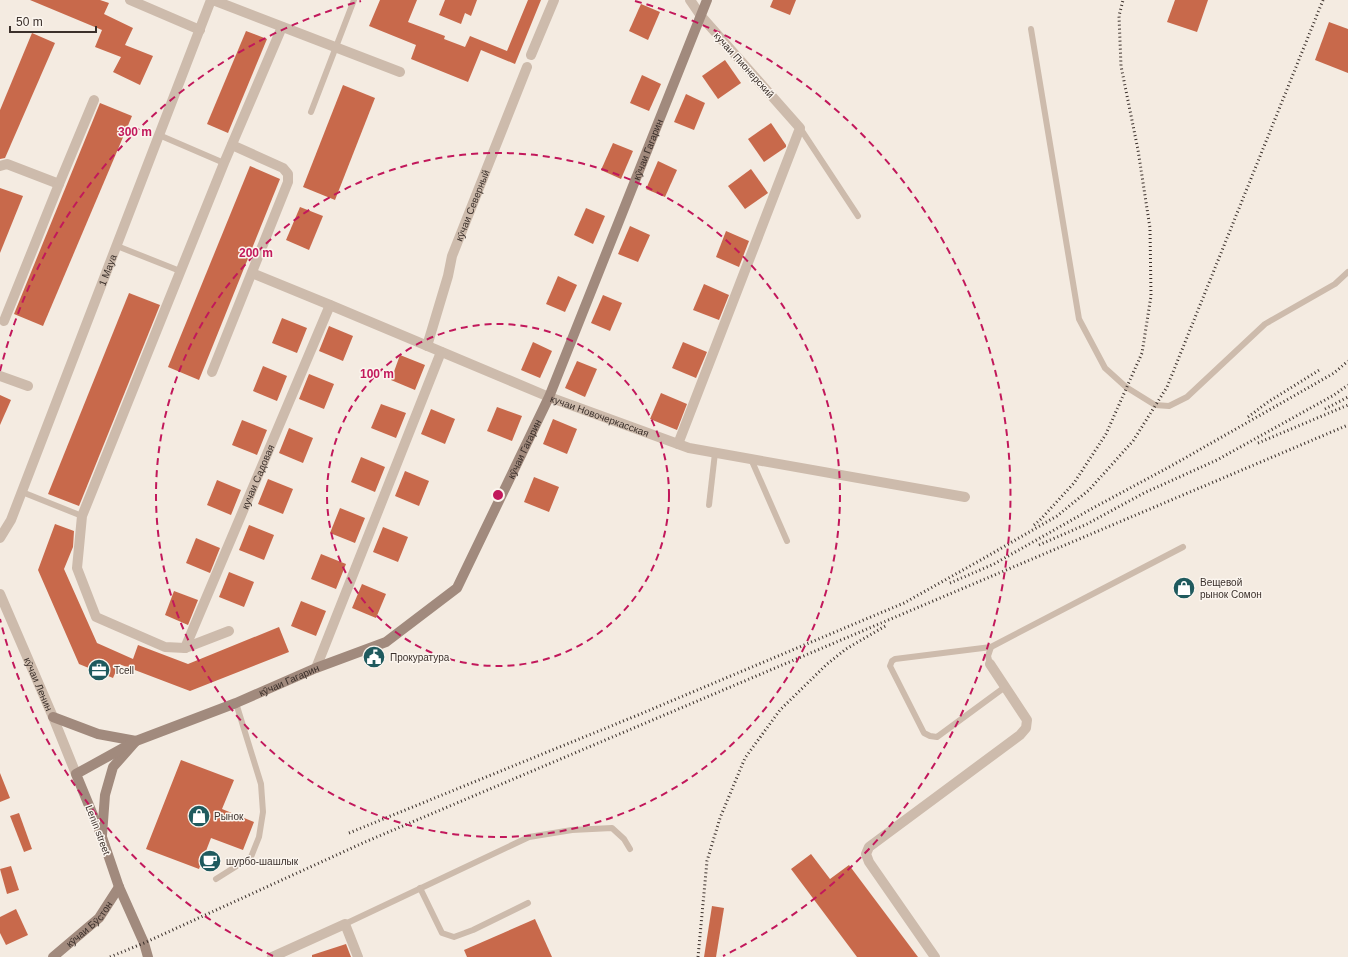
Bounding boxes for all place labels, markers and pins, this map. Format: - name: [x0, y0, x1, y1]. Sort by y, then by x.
- centre of rings: [491, 488, 505, 502]
- shop icon: Вещевой рынок Сомон: [1171, 575, 1197, 601]
- place label: Вещевой рынок Сомон: [1200, 577, 1262, 600]
- public building icon: Прокуратура: [361, 644, 387, 670]
- place label: Прокуратура: [390, 652, 450, 663]
- office icon: Tcell: [86, 657, 112, 683]
- place label: Tcell: [114, 665, 134, 676]
- shop icon: Рынок: [186, 803, 212, 829]
- place label: Рынок: [214, 811, 244, 822]
- cafe icon: шурбо-шашлык: [197, 848, 223, 874]
- place label: шурбо-шашлык: [226, 856, 299, 867]

